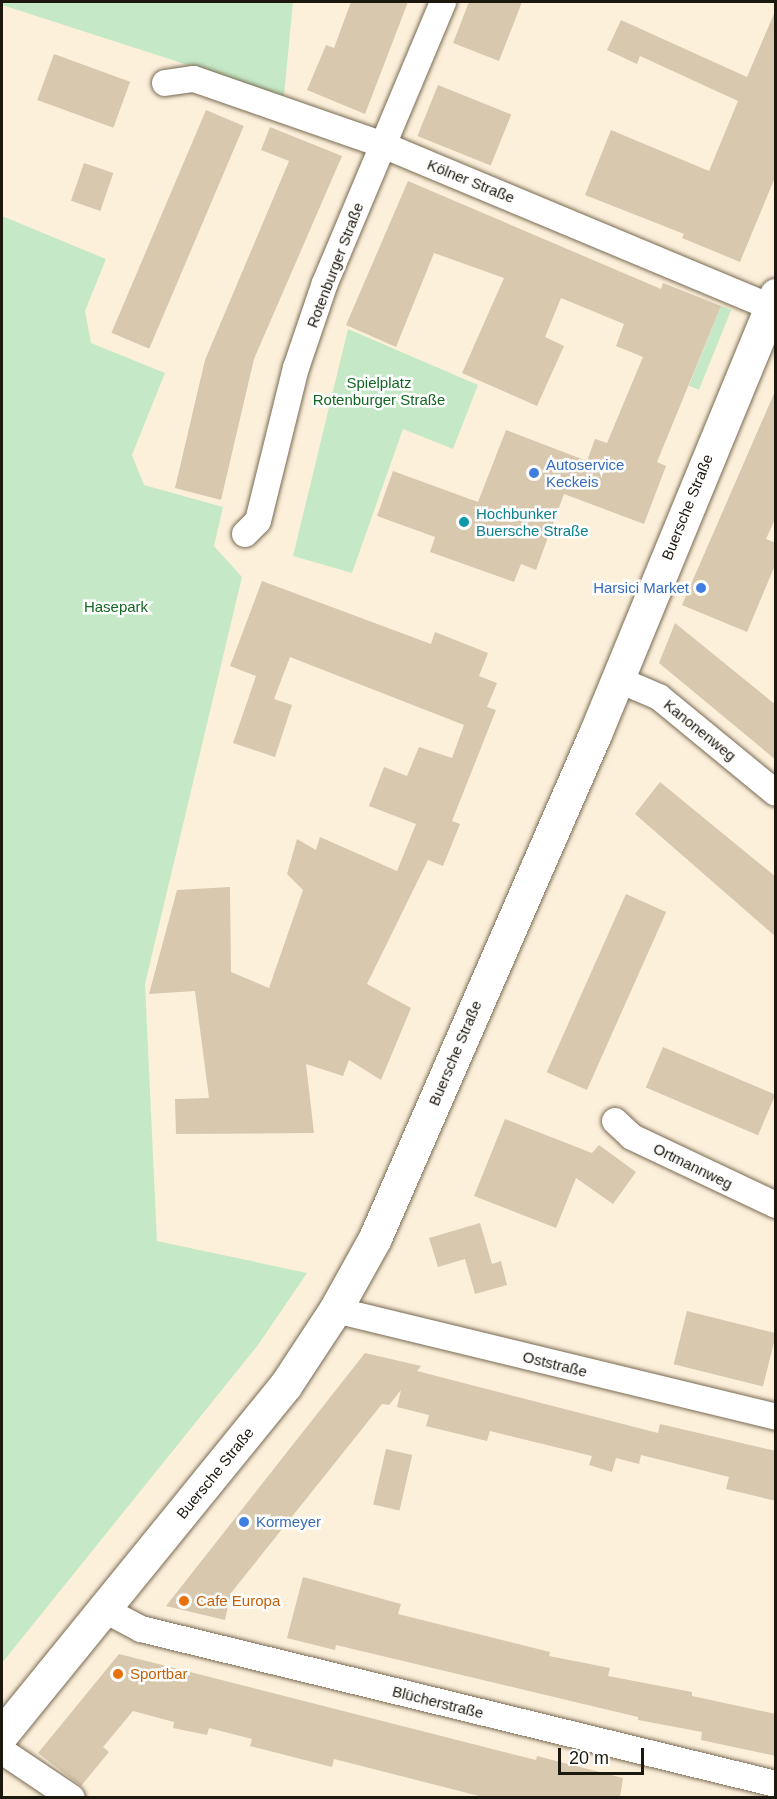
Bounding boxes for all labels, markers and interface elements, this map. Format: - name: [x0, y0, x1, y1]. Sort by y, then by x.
- street label: Kölner Straße: [425, 155, 517, 207]
- street label: Rotenburger Straße: [303, 200, 367, 330]
- park label: Spielplatz Rotenburger Straße: [313, 373, 445, 408]
- street label: Buersche Straße: [658, 451, 716, 563]
- place label: Autoservice Keckeis: [546, 455, 624, 490]
- marker: Autoservice Keckeis: [527, 466, 541, 480]
- place label: Hochbunker Buersche Straße: [476, 504, 589, 539]
- marker: Hochbunker Buersche Straße: [457, 515, 471, 529]
- place label: Harsici Market: [593, 579, 689, 597]
- marker: Harsici Market: [694, 581, 708, 595]
- park label: Hasepark: [84, 598, 148, 616]
- street label: Kanonenweg: [660, 695, 740, 765]
- street label: Buersche Straße: [425, 998, 485, 1108]
- street label: Ortmannweg: [650, 1139, 736, 1193]
- street label: Oststraße: [521, 1347, 589, 1381]
- street label: Buersche Straße: [173, 1424, 257, 1522]
- place label: Kormeyer: [256, 1513, 321, 1531]
- marker: Kormeyer: [237, 1515, 251, 1529]
- place label: Cafe Europa: [196, 1592, 280, 1610]
- marker: Cafe Europa: [177, 1594, 191, 1608]
- place label: Sportbar: [130, 1665, 188, 1683]
- marker: Sportbar: [111, 1667, 125, 1681]
- street label: Blücherstraße: [391, 1682, 485, 1722]
- scale bar: [561, 1736, 646, 1774]
- text: 20 m: [569, 1748, 609, 1768]

